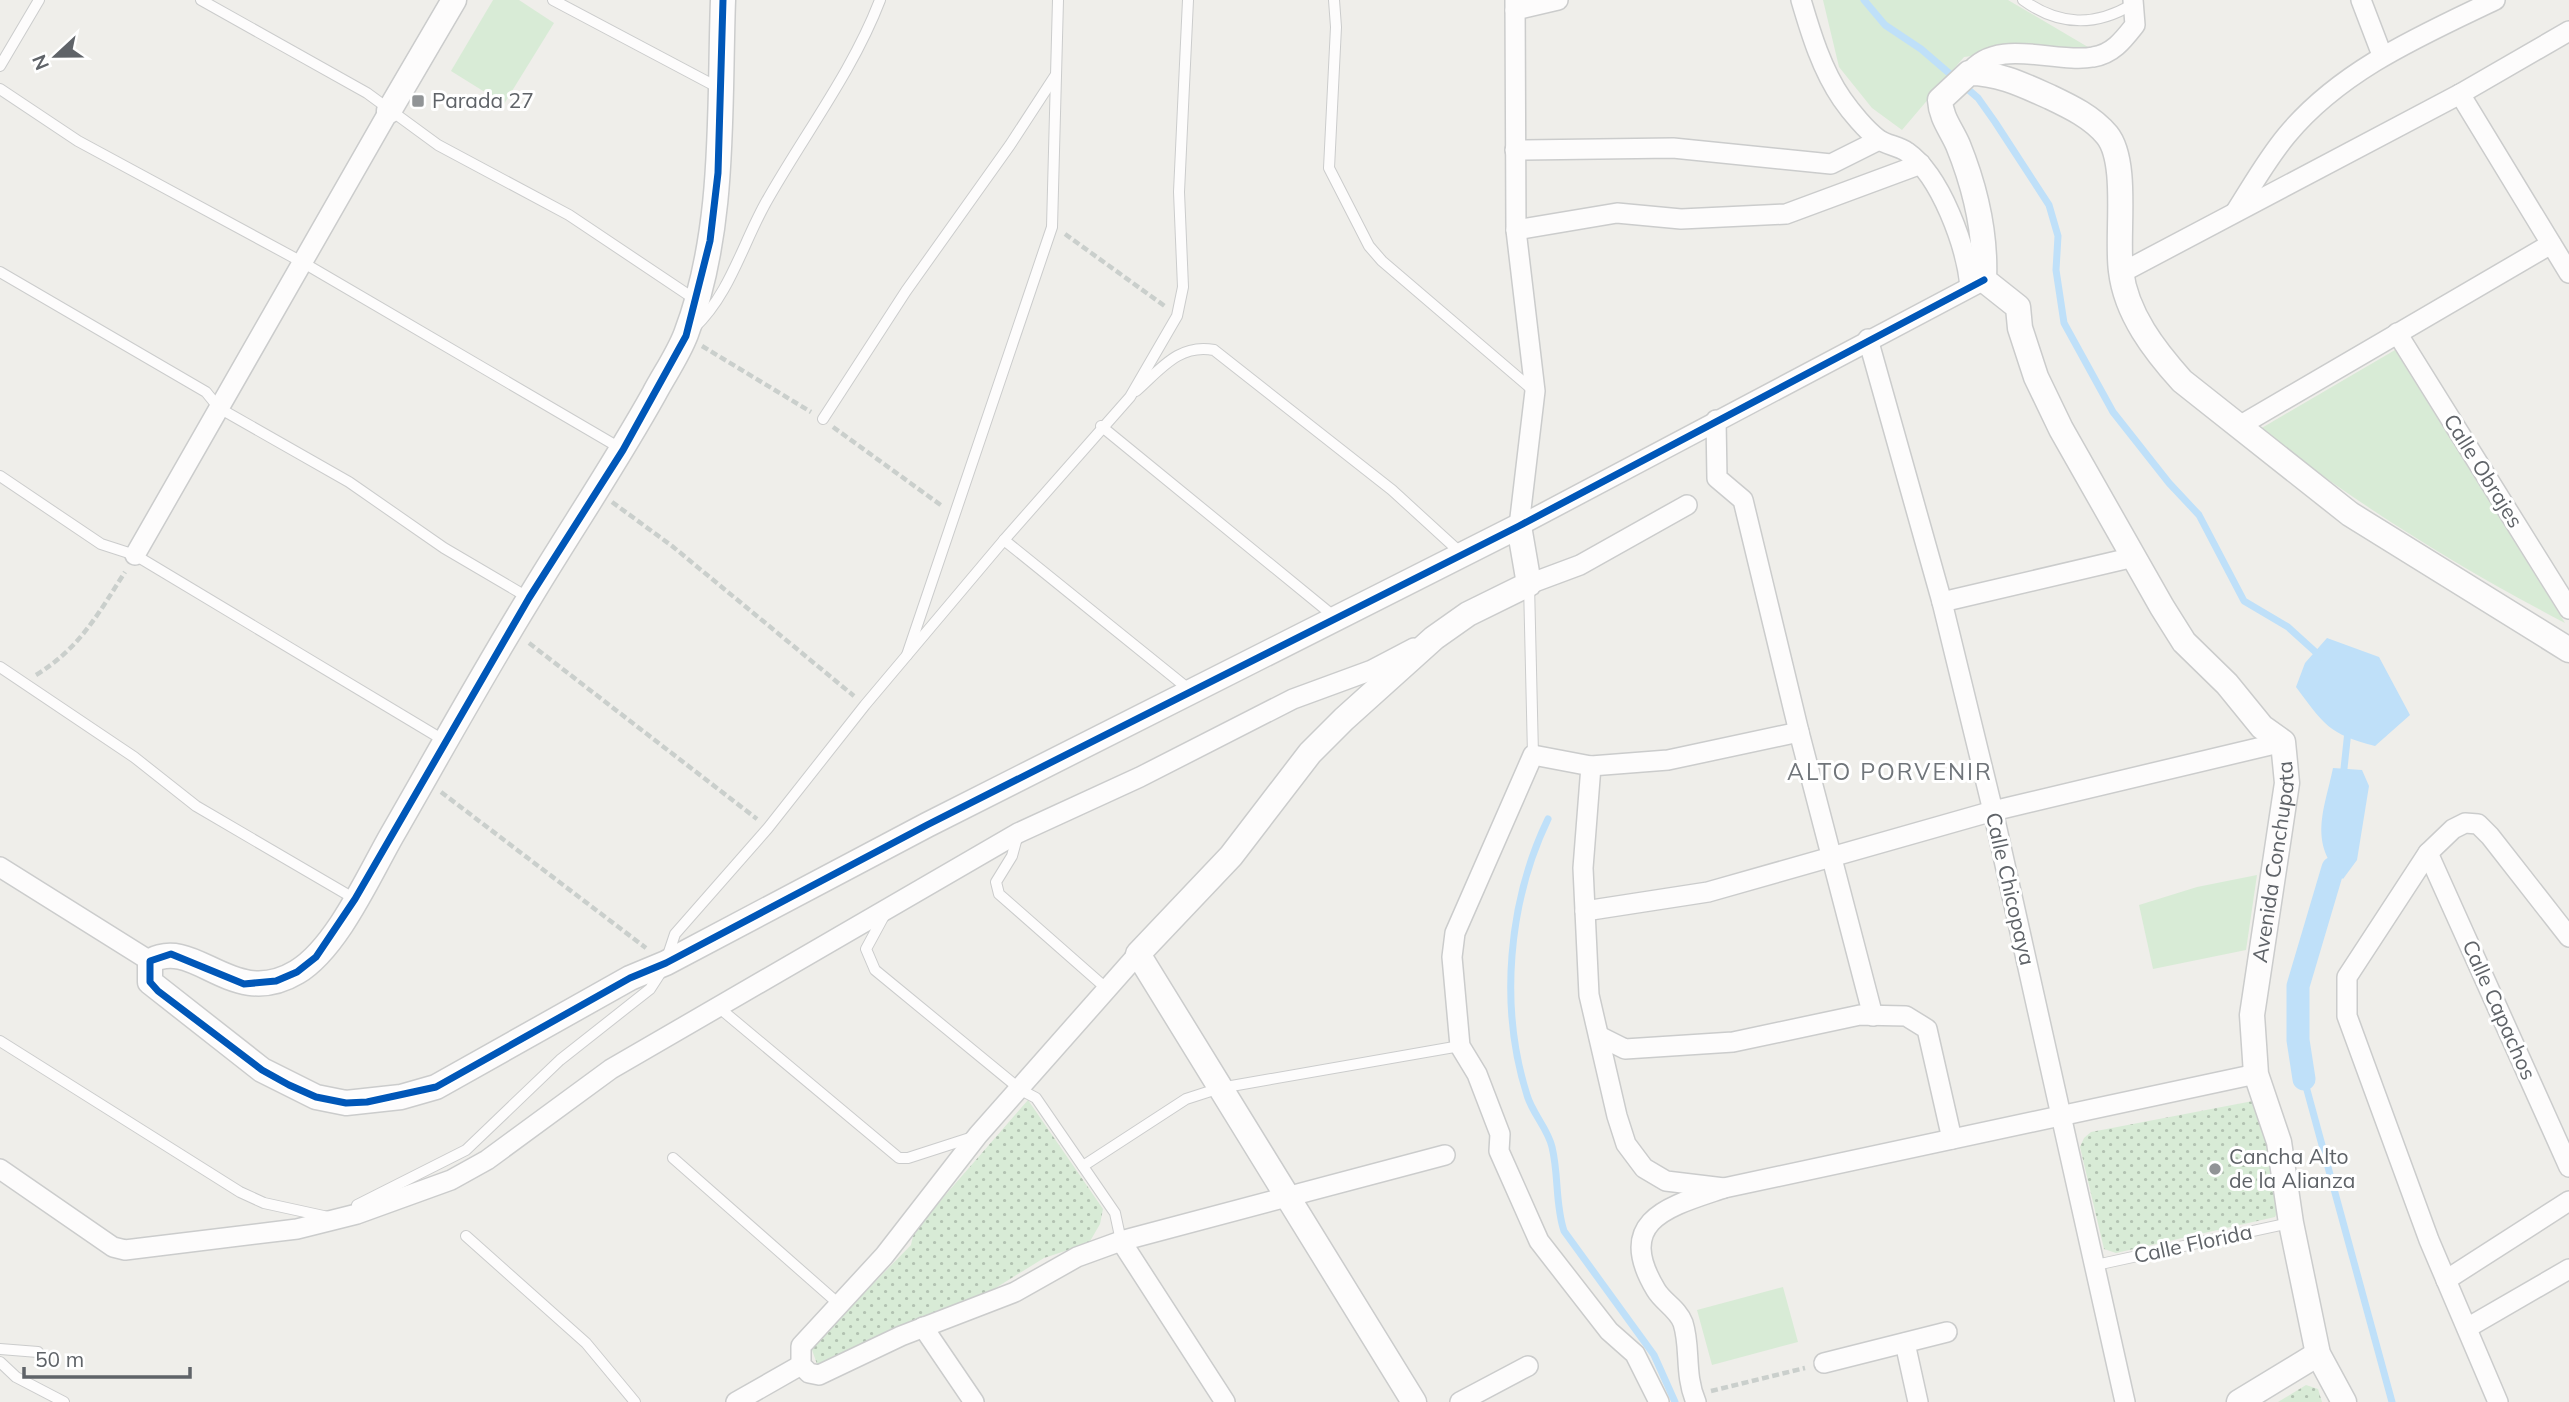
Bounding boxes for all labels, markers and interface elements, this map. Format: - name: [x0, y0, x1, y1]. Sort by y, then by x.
- north arrow: [21, 21, 91, 91]
- text: N: [26, 51, 54, 74]
- place label: Parada 27: [432, 87, 534, 113]
- marker: Parada 27: [410, 93, 426, 109]
- street label: Calle Obrajes: [2439, 409, 2529, 532]
- district label: ALTO PORVENIR: [1787, 757, 1993, 786]
- street label: Avenida Conchupata: [2246, 760, 2299, 964]
- street label: Calle Chicopaya: [1981, 810, 2041, 968]
- street label: Calle Capachos: [2457, 936, 2542, 1084]
- place label: Cancha Alto de la Alianza: [2229, 1143, 2355, 1193]
- marker: Cancha Alto de la Alianza: [2207, 1161, 2223, 1177]
- street label: Calle Florida: [2131, 1218, 2254, 1268]
- scale bar: [24, 1336, 191, 1380]
- text: 50 m: [35, 1346, 84, 1372]

